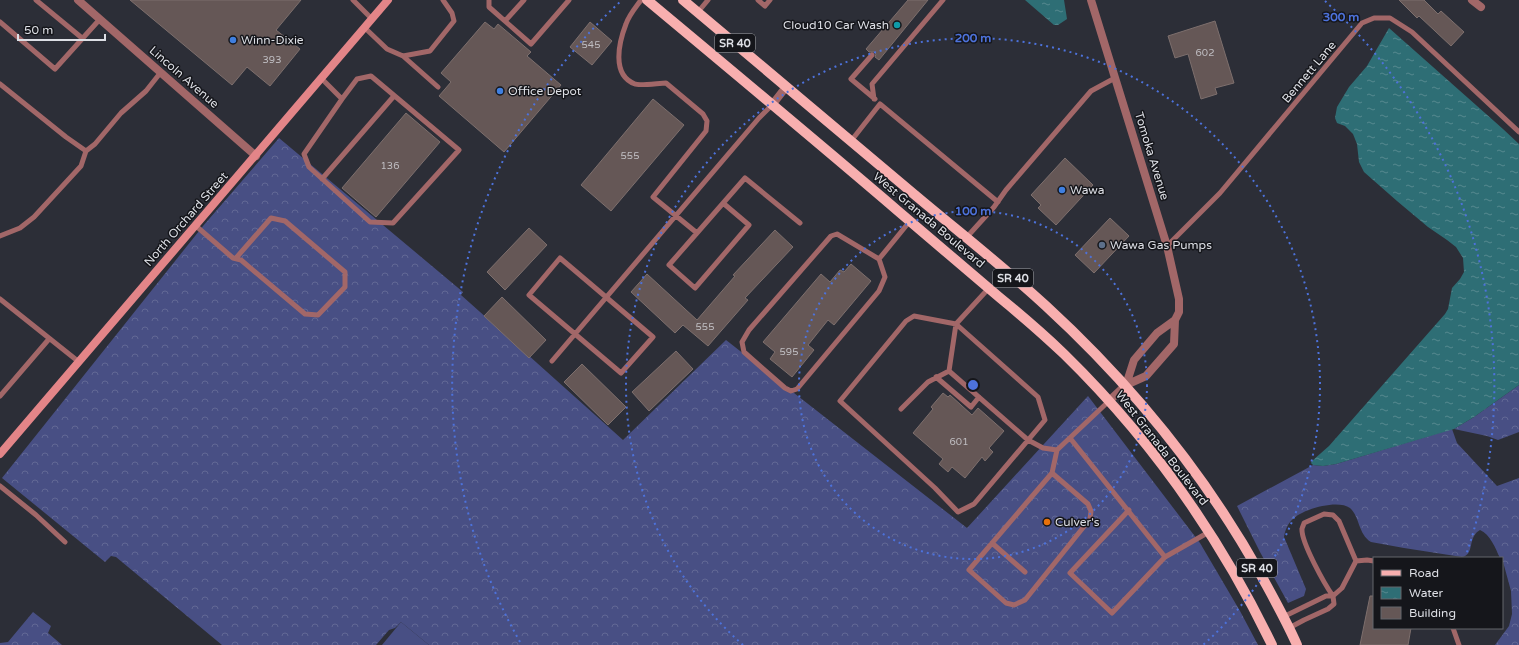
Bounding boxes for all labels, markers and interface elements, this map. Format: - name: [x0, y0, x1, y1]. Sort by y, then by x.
- text: 300 m: [1323, 10, 1359, 24]
- scale bar: [18, 16, 105, 42]
- place label: Cloud10 Car Wash: [783, 18, 889, 32]
- marker: Cloud10 Car Wash: [892, 20, 902, 30]
- text: 50 m: [24, 23, 53, 37]
- text: 200 m: [955, 31, 991, 45]
- place label: Winn-Dixie: [241, 33, 304, 47]
- road number: SR 40: [715, 34, 755, 52]
- marker: Winn-Dixie: [228, 35, 238, 45]
- street label: Bennett Lane: [1279, 38, 1339, 106]
- house number: 545: [582, 39, 600, 51]
- street label: Lincoln Avenue: [146, 43, 222, 111]
- house number: 602: [1196, 47, 1214, 59]
- house number: 393: [263, 54, 281, 66]
- place label: Office Depot: [508, 84, 582, 98]
- marker: Office Depot: [495, 86, 505, 96]
- street label: Tomoka Avenue: [1132, 110, 1172, 202]
- house number: 555: [621, 150, 639, 162]
- house number: 136: [381, 160, 399, 172]
- street label: North Orchard Street: [141, 169, 231, 269]
- street label: West Granada Boulevard: [870, 169, 988, 271]
- place label: Wawa: [1070, 183, 1104, 197]
- marker: Wawa: [1057, 185, 1067, 195]
- text: 100 m: [955, 204, 991, 218]
- place label: Wawa Gas Pumps: [1110, 238, 1212, 252]
- marker: Wawa Gas Pumps: [1097, 240, 1107, 250]
- road number: SR 40: [993, 269, 1033, 287]
- house number: 555: [696, 321, 714, 333]
- house number: 595: [780, 346, 798, 358]
- centre of rings: [966, 378, 980, 392]
- street label: West Granada Boulevard: [1113, 388, 1211, 508]
- house number: 601: [950, 436, 968, 448]
- place label: Culver's: [1055, 515, 1100, 529]
- marker: Culver's: [1042, 517, 1052, 527]
- legend: [1373, 557, 1503, 629]
- road number: SR 40: [1237, 559, 1277, 577]
- text: Road: [1409, 566, 1439, 580]
- text: Water: [1409, 586, 1444, 600]
- text: Building: [1409, 606, 1456, 620]

